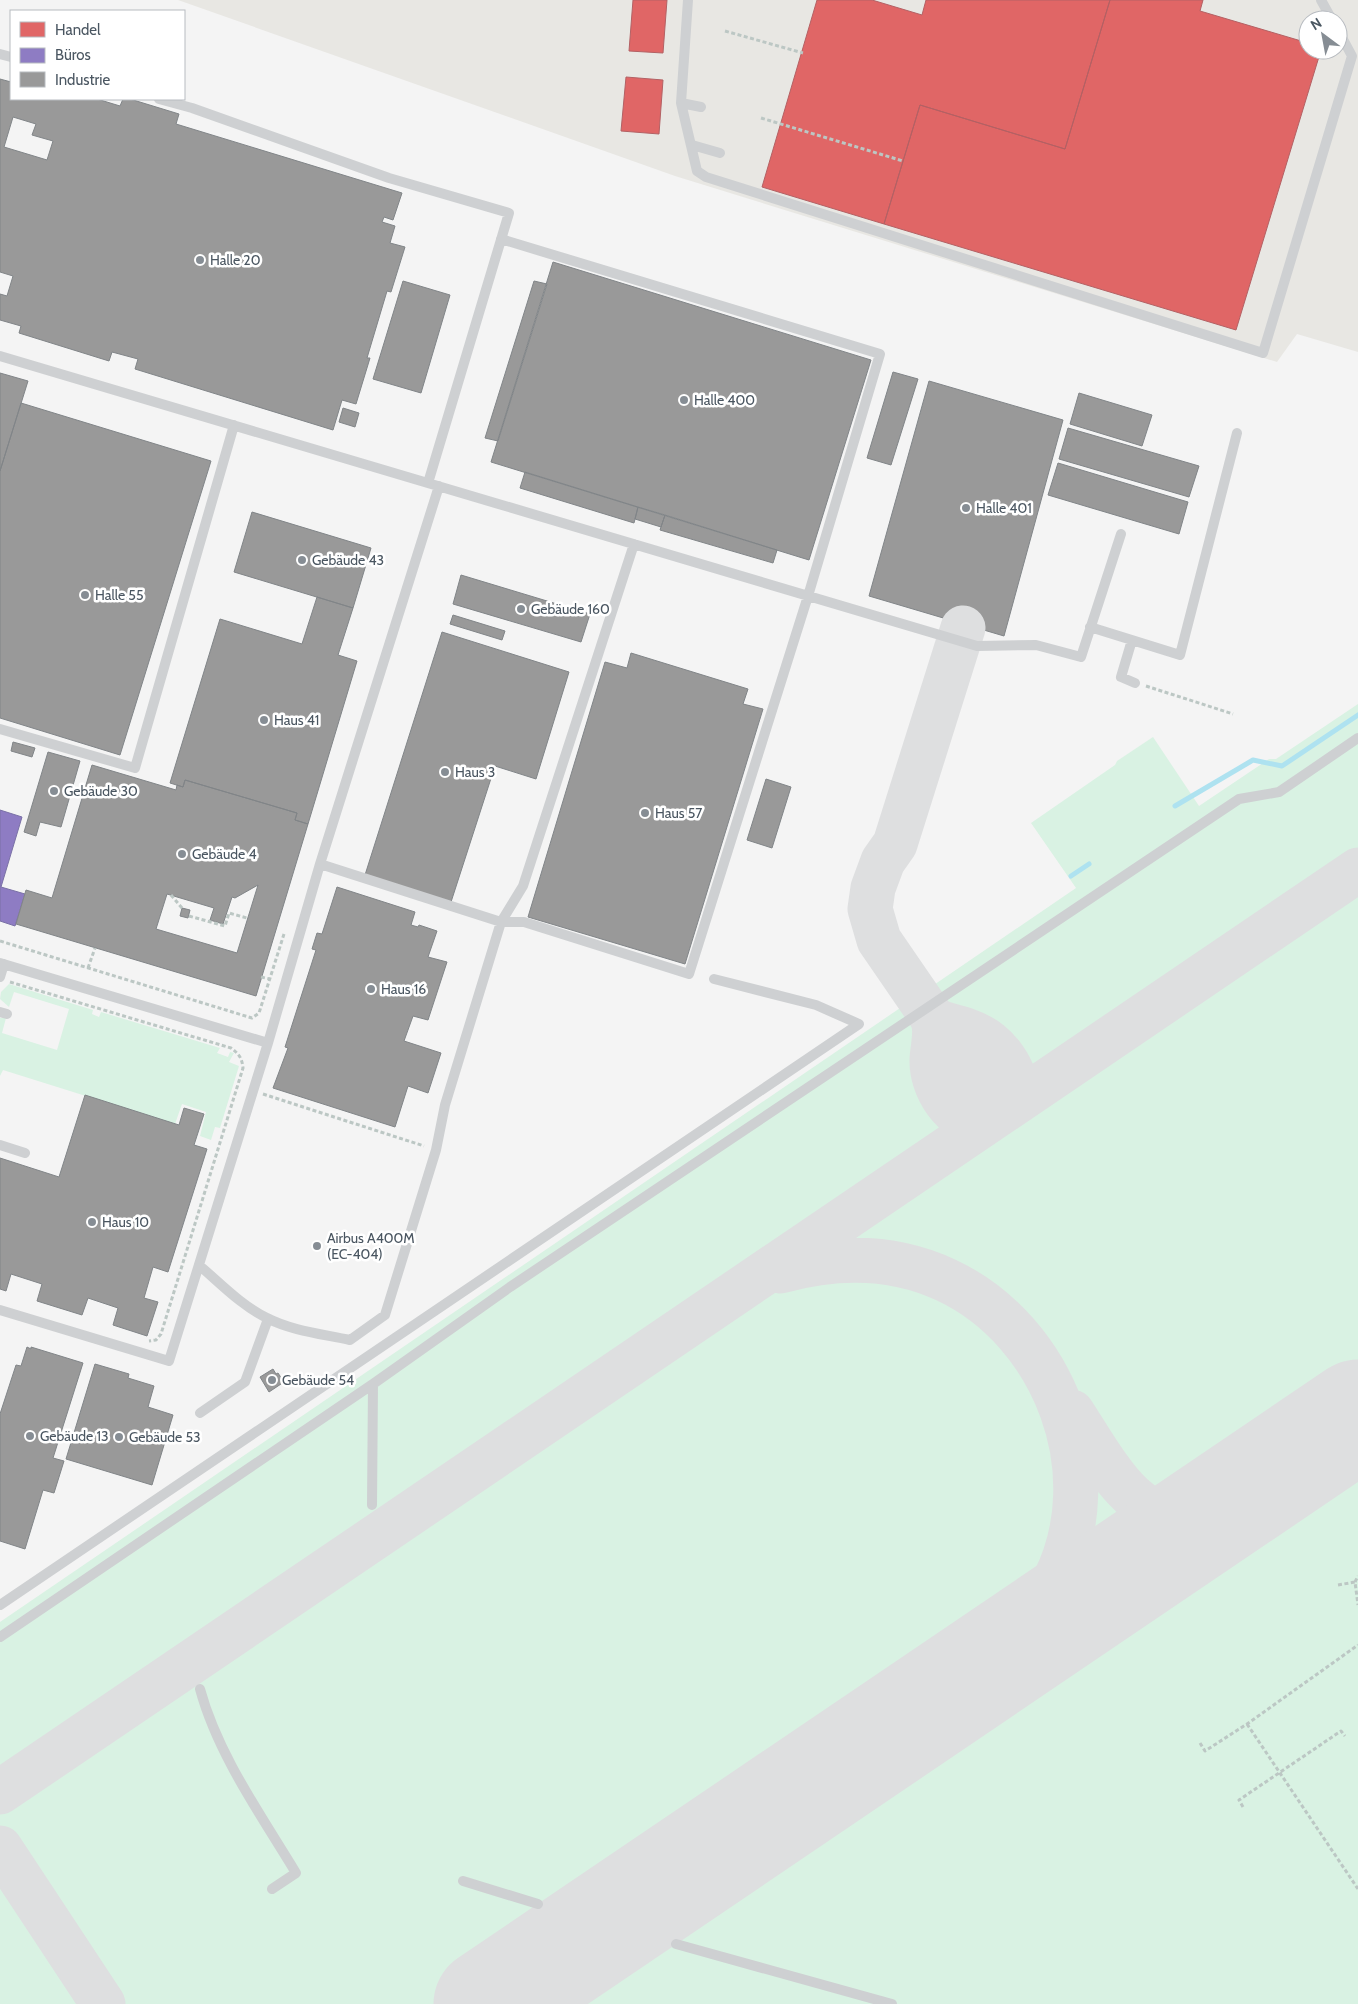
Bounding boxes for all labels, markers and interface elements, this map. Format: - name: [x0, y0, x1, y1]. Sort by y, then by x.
- legend: [10, 10, 185, 100]
- north arrow: [1298, 10, 1348, 60]
- text: N: [1307, 14, 1325, 34]
- text: Handel: [55, 21, 101, 39]
- text: Büros: [55, 46, 91, 64]
- text: Industrie: [55, 71, 110, 89]
- place label: Halle 20: [210, 251, 261, 269]
- marker: Halle 20: [194, 254, 206, 266]
- place label: Halle 400: [694, 391, 755, 409]
- marker: Halle 400: [678, 394, 690, 406]
- place label: Halle 401: [976, 499, 1032, 517]
- marker: Halle 401: [960, 502, 972, 514]
- place label: Gebäude 43: [312, 551, 384, 569]
- marker: Gebäude 43: [296, 554, 308, 566]
- place label: Halle 55: [95, 586, 143, 604]
- marker: Halle 55: [79, 589, 91, 601]
- place label: Gebäude 160: [531, 600, 610, 618]
- marker: Gebäude 160: [515, 603, 527, 615]
- place label: Haus 41: [274, 711, 319, 729]
- marker: Haus 41: [258, 714, 270, 726]
- place label: Haus 3: [455, 763, 495, 781]
- marker: Haus 3: [439, 766, 451, 778]
- place label: Gebäude 30: [64, 782, 138, 800]
- marker: Gebäude 30: [48, 785, 60, 797]
- place label: Haus 57: [655, 804, 702, 822]
- marker: Haus 57: [639, 807, 651, 819]
- place label: Gebäude 4: [192, 845, 257, 863]
- marker: Gebäude 4: [176, 848, 188, 860]
- place label: Haus 16: [381, 980, 426, 998]
- marker: Haus 16: [365, 983, 377, 995]
- place label: Haus 10: [102, 1213, 149, 1231]
- marker: Haus 10: [86, 1216, 98, 1228]
- place label: Airbus A400M (EC-404): [327, 1229, 415, 1263]
- marker: Airbus A400M (EC-404): [311, 1240, 323, 1252]
- place label: Gebäude 54: [282, 1371, 354, 1389]
- marker: Gebäude 54: [266, 1374, 278, 1386]
- place label: Gebäude 13: [40, 1427, 109, 1445]
- place label: Gebäude 53: [129, 1428, 201, 1446]
- marker: Gebäude 13: [24, 1430, 36, 1442]
- marker: Gebäude 53: [113, 1431, 125, 1443]

